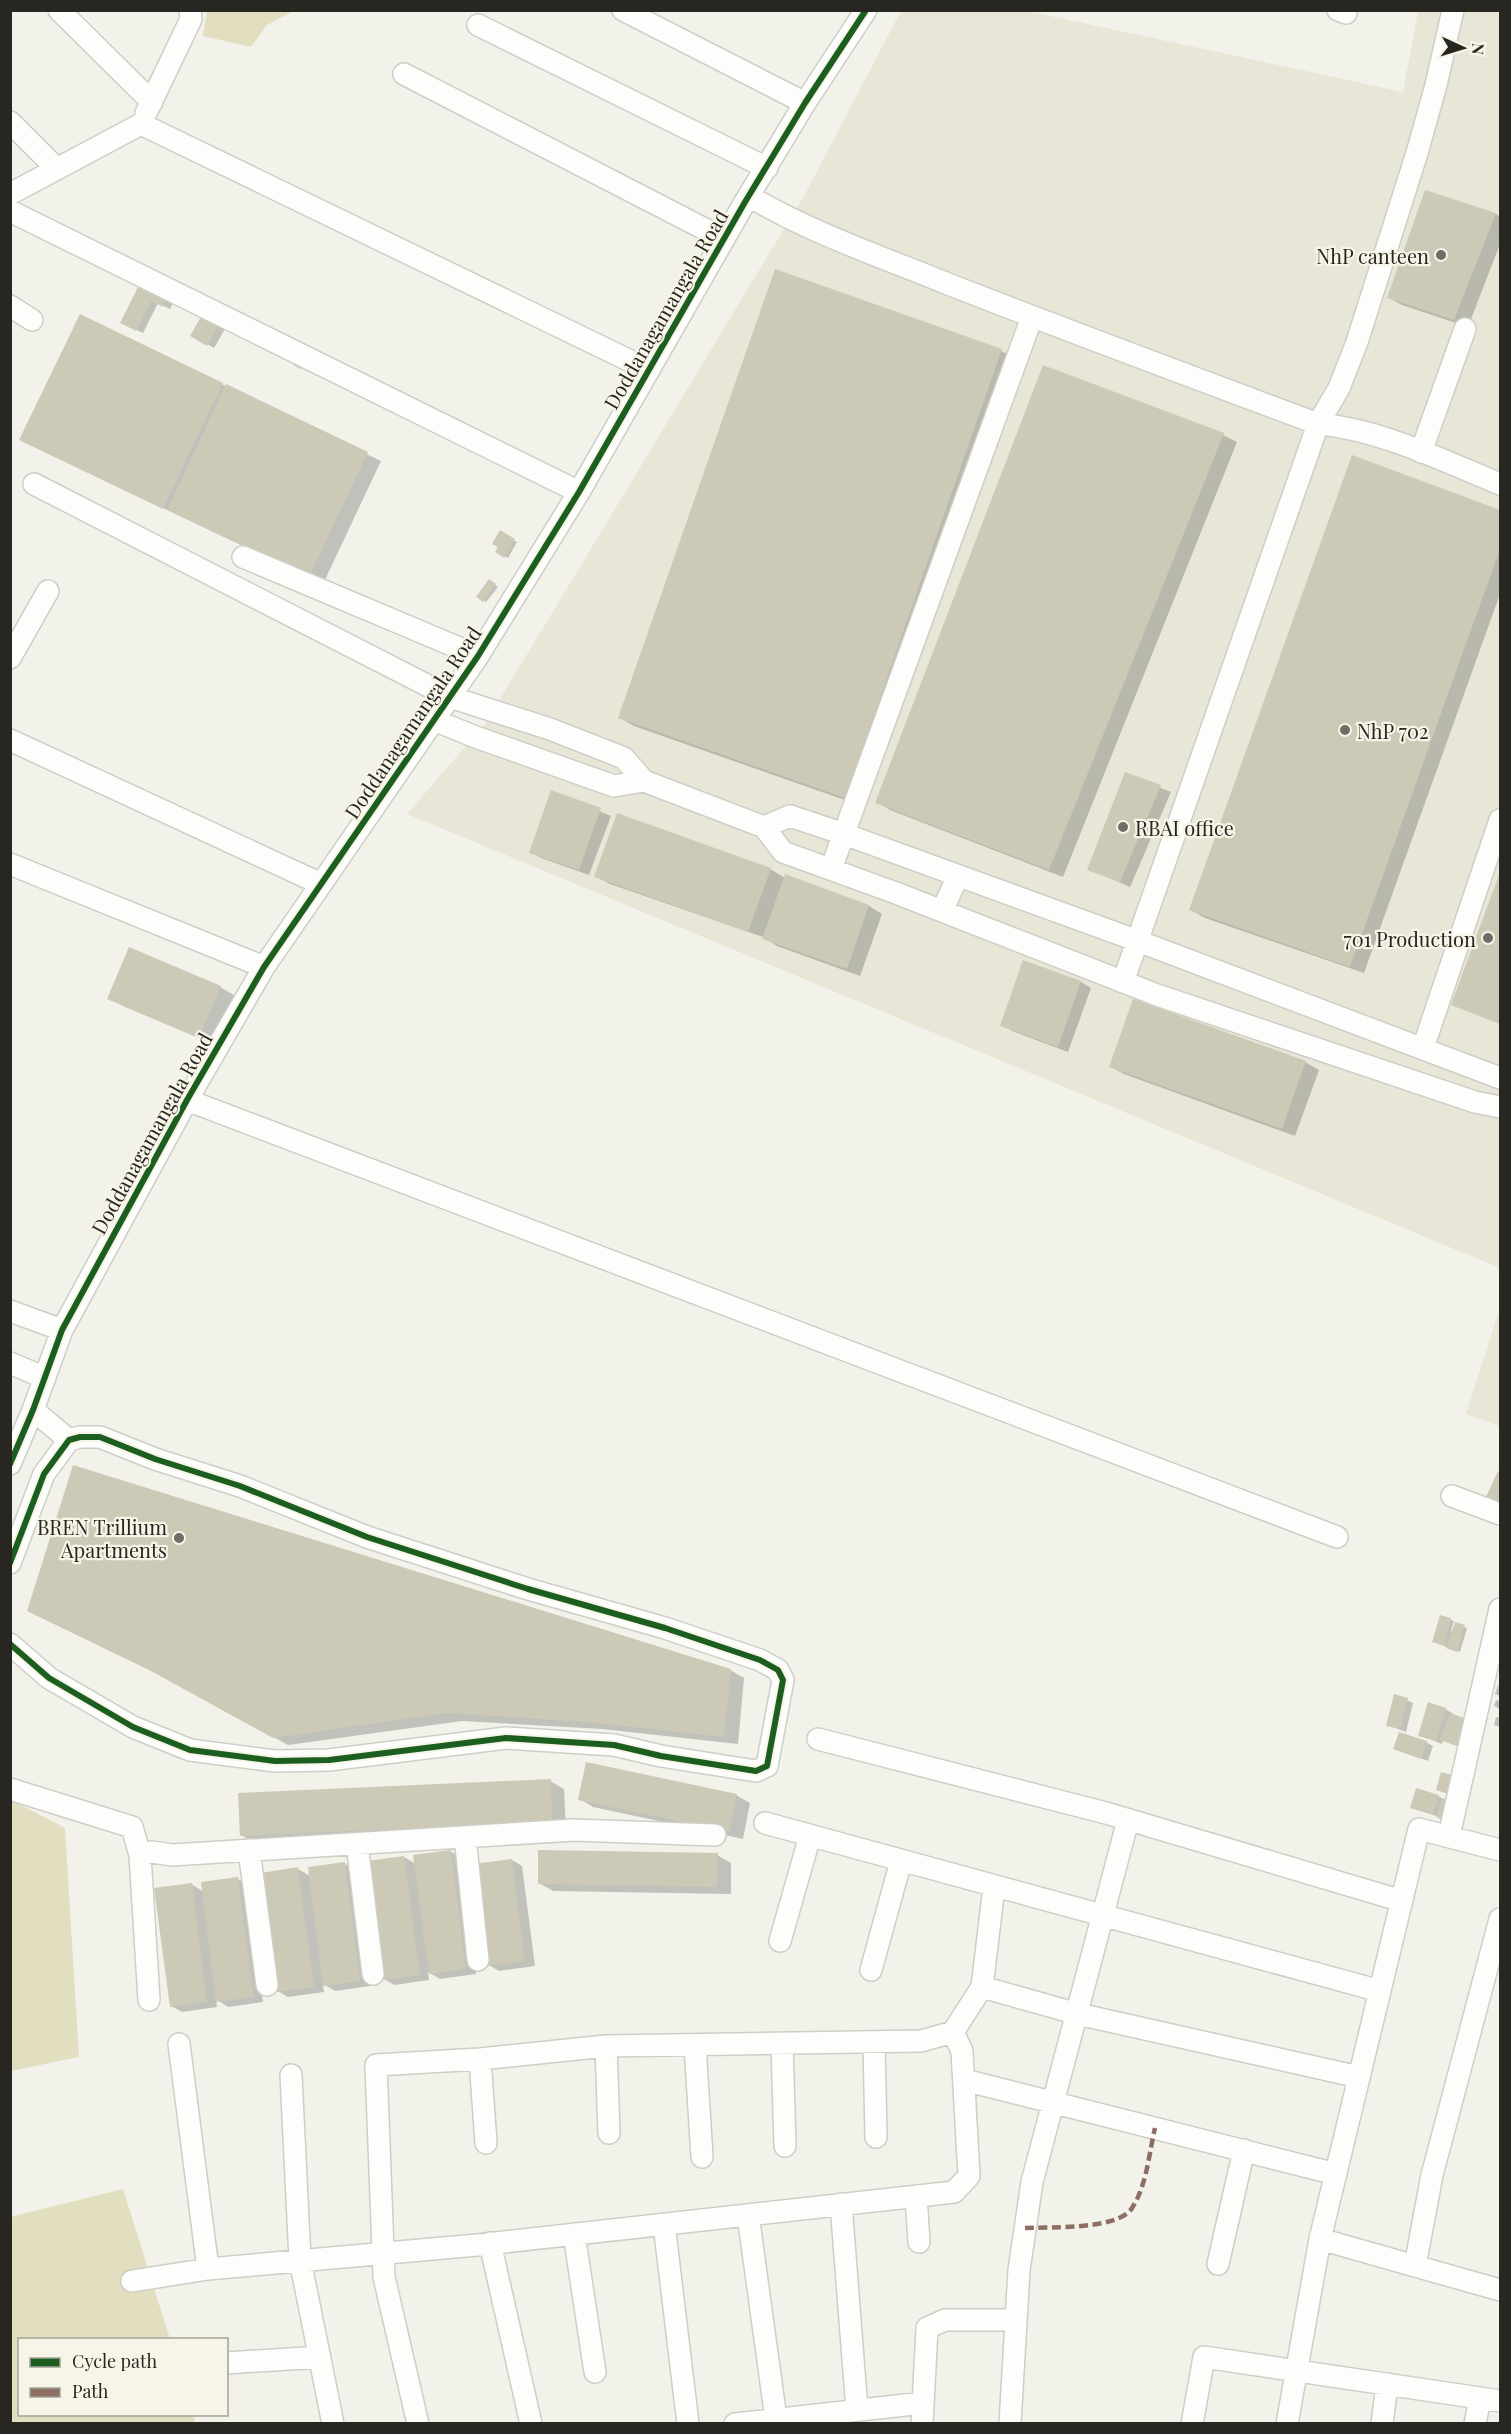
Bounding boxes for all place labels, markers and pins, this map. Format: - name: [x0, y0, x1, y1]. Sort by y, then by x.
- place label: NhP canteen: [1316, 242, 1429, 269]
- marker: NhP canteen: [1434, 248, 1448, 262]
- place label: NhP 702: [1357, 717, 1429, 744]
- marker: NhP 702: [1338, 723, 1352, 737]
- place label: RBAI office: [1135, 814, 1234, 841]
- marker: RBAI office: [1116, 820, 1130, 834]
- place label: 701 Production: [1344, 925, 1476, 952]
- marker: 701 Production: [1481, 931, 1495, 945]
- place label: BREN Trillium Apartments: [37, 1513, 167, 1563]
- marker: BREN Trillium Apartments: [172, 1531, 186, 1545]

